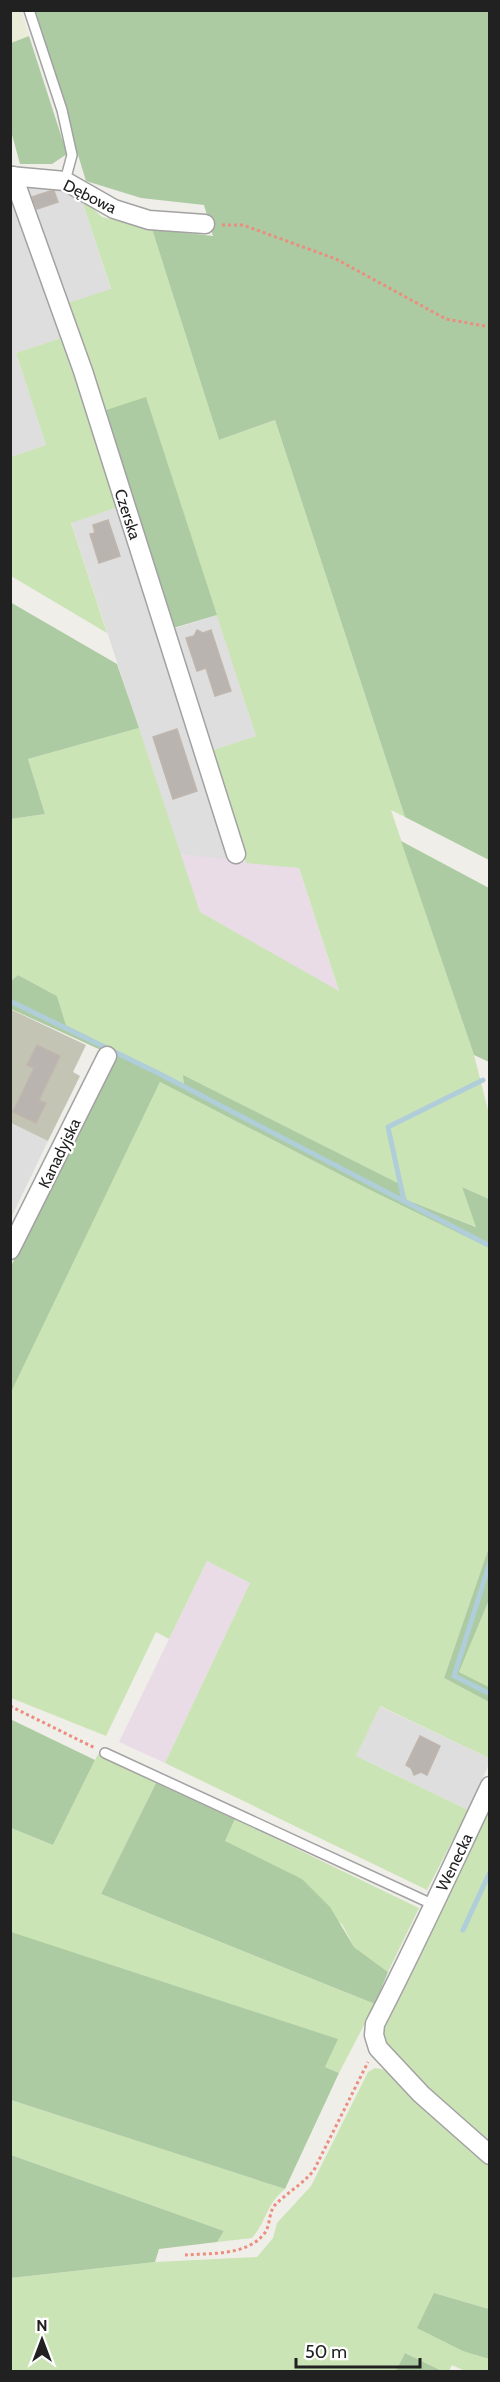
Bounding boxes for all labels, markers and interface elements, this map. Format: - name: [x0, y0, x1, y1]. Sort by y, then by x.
- street label: Dębowa: [60, 175, 120, 218]
- street label: Czerska: [110, 487, 145, 542]
- street label: Kanadyjska: [34, 1115, 85, 1191]
- street label: Wenecka: [432, 1830, 477, 1894]
- north arrow: [12, 2310, 72, 2370]
- text: N: [36, 2316, 48, 2335]
- scale bar: [296, 2331, 420, 2369]
- text: 50 m: [305, 2341, 347, 2363]

